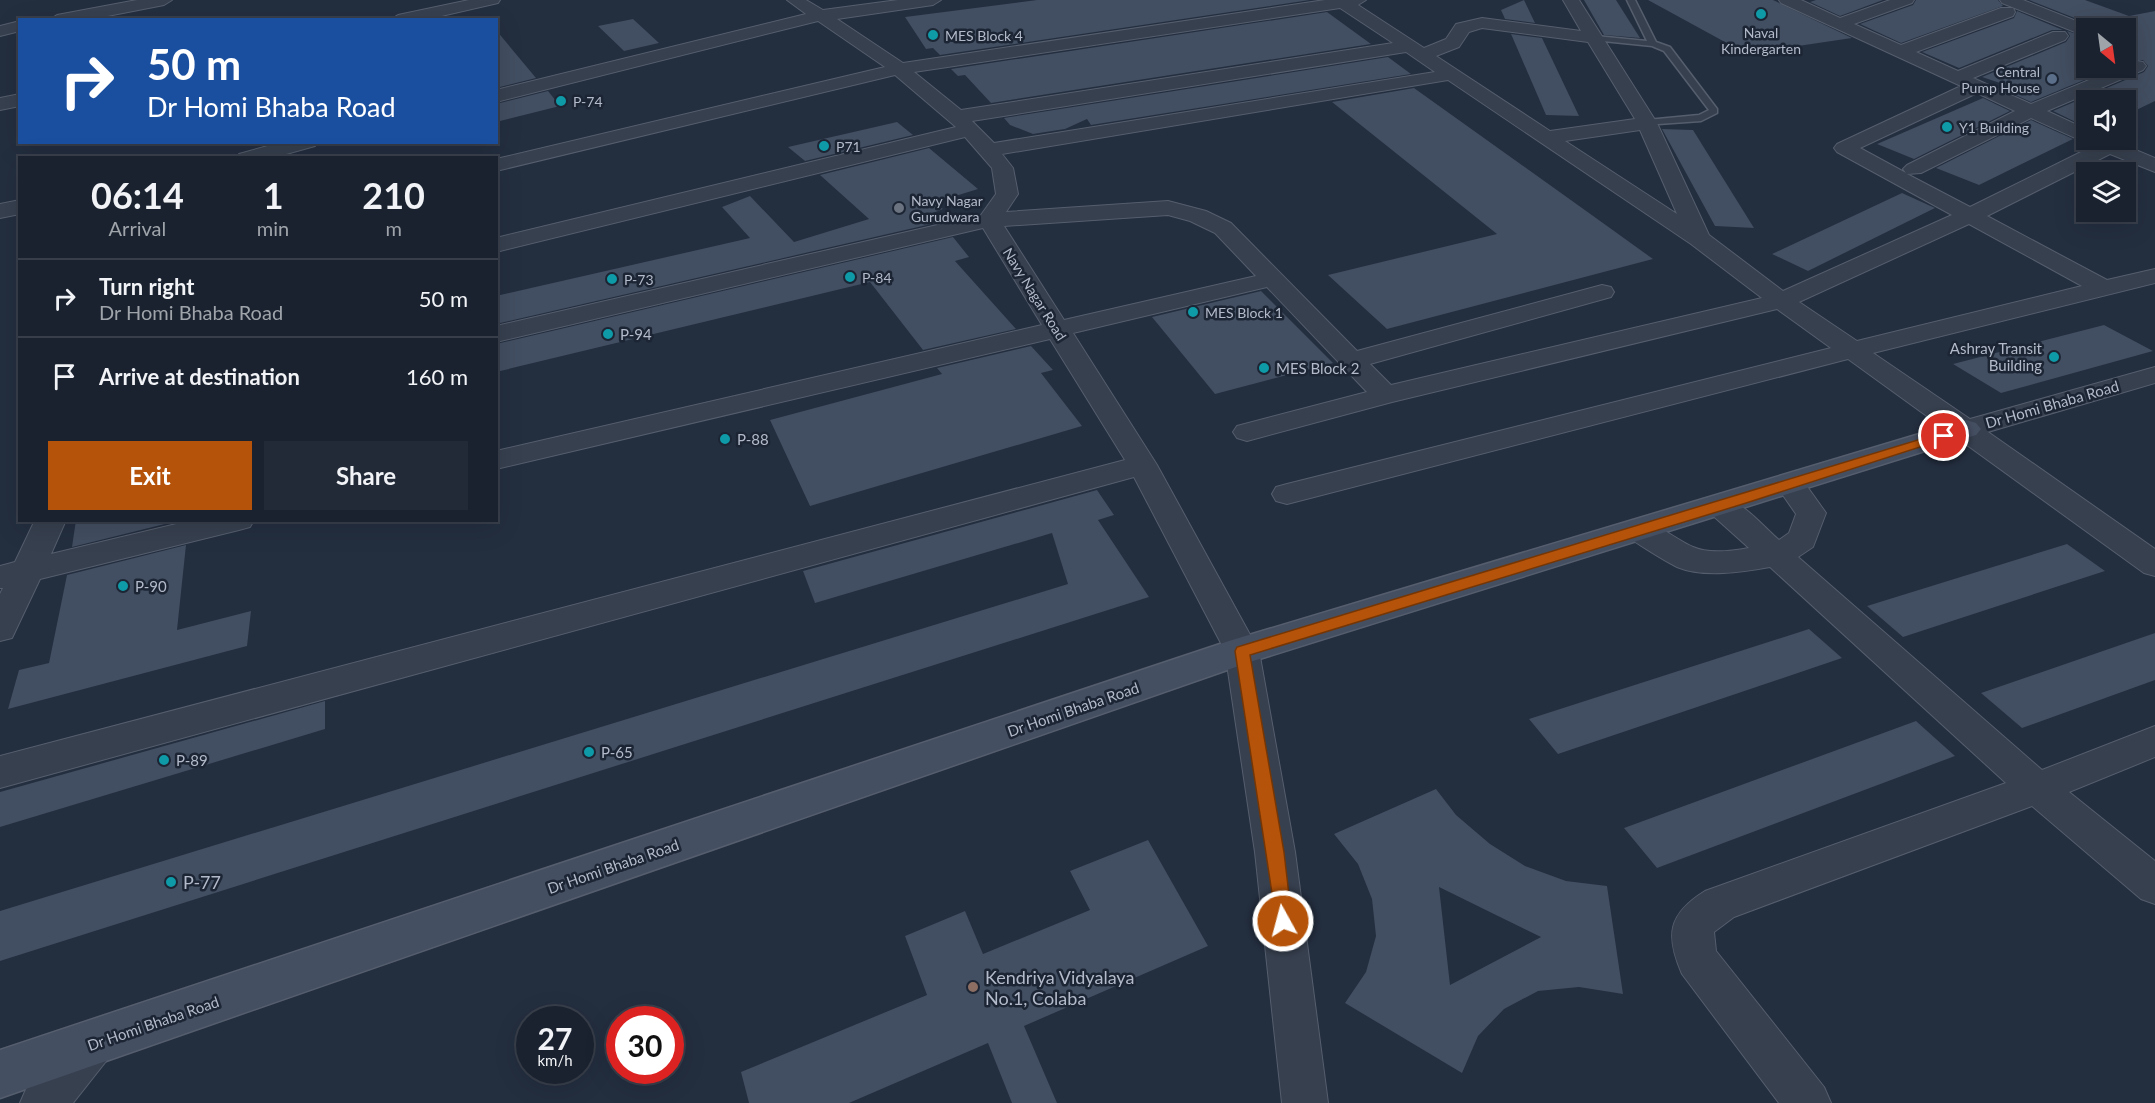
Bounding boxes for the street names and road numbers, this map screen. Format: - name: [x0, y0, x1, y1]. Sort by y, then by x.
- street label: Navy Nagar Road: [1000, 245, 1070, 343]
- street label: Dr Homi Bhaba Road: [1983, 376, 2121, 432]
- street label: Dr Homi Bhaba Road: [1005, 678, 1141, 740]
- street label: Dr Homi Bhaba Road: [545, 835, 681, 897]
- street label: Dr Homi Bhaba Road: [85, 992, 221, 1054]

